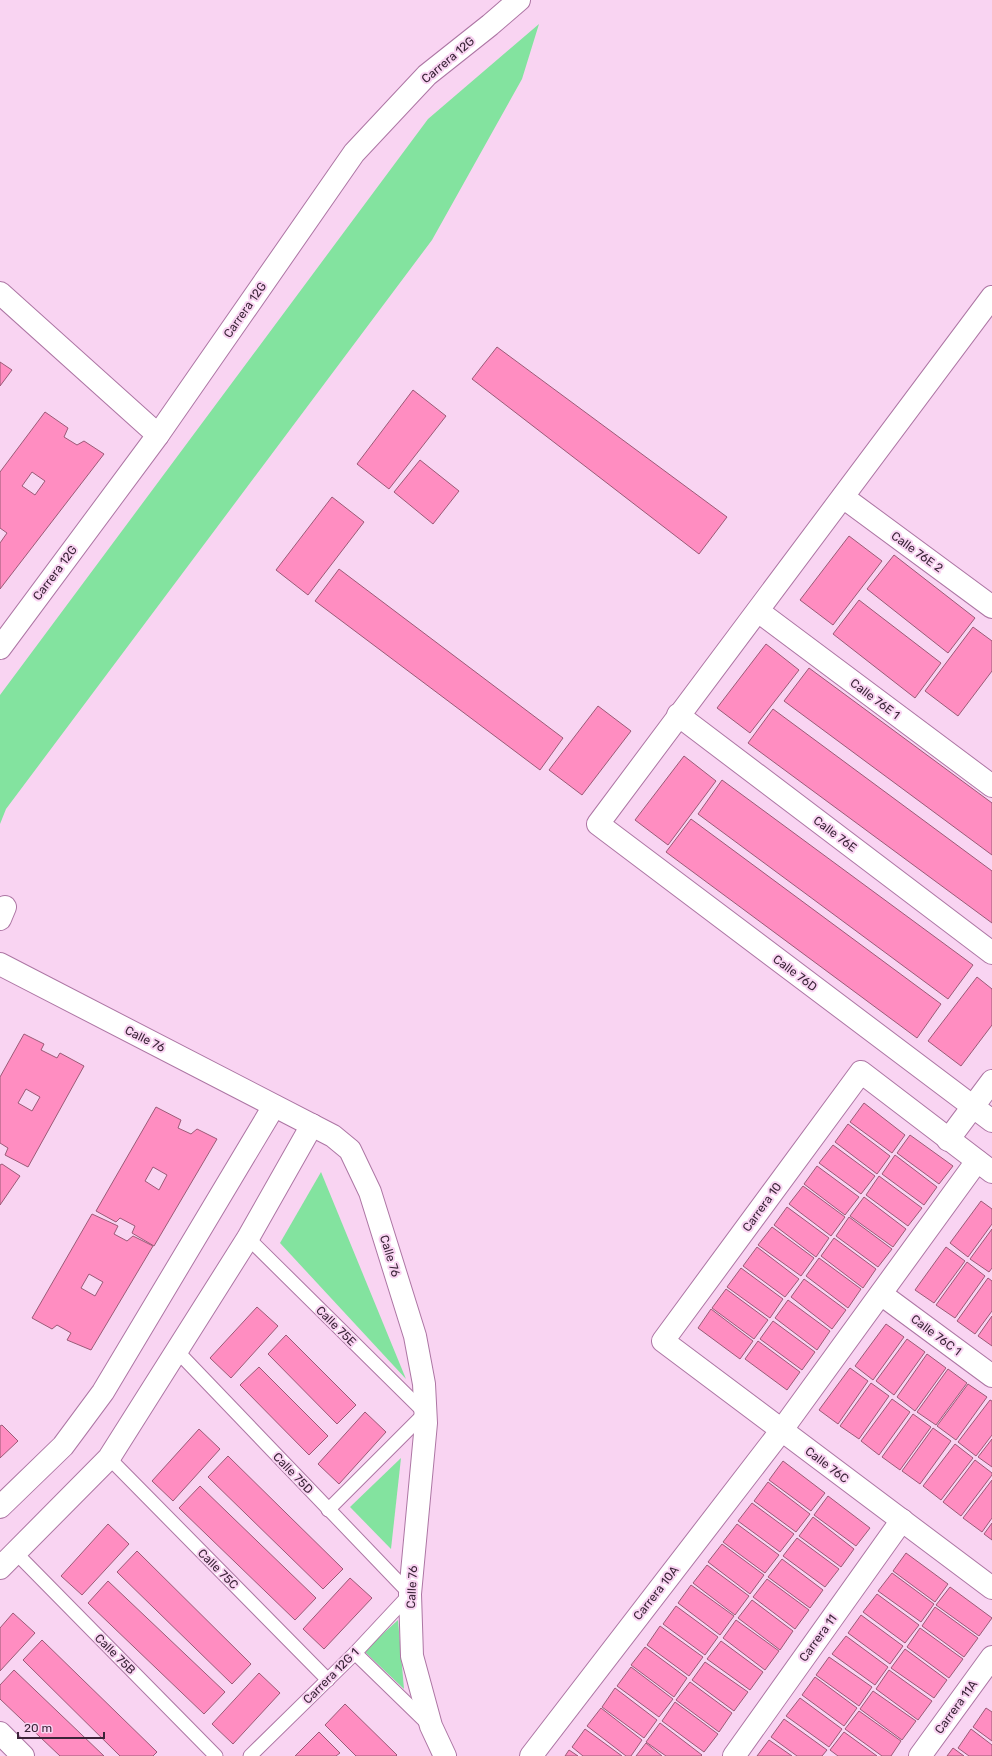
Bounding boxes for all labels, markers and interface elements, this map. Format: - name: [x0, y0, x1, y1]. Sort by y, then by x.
- street label: Carrera 12G: [419, 34, 477, 86]
- street label: Carrera 12G: [221, 279, 269, 341]
- street label: Calle 76E 2: [888, 529, 946, 575]
- street label: Carrera 12G: [30, 543, 80, 603]
- street label: Calle 76E 1: [847, 676, 903, 722]
- street label: Calle 76E: [811, 813, 859, 855]
- street label: Calle 76D: [770, 952, 820, 994]
- street label: Calle 76: [123, 1023, 167, 1055]
- street label: Carrera 10: [740, 1180, 784, 1234]
- street label: Calle 76: [377, 1233, 403, 1279]
- street label: Calle 75E: [313, 1303, 359, 1349]
- street label: Calle 76C 1: [908, 1312, 964, 1358]
- street label: Calle 76C: [802, 1444, 852, 1486]
- street label: Calle 75D: [270, 1450, 316, 1496]
- street label: Calle 75C: [195, 1546, 241, 1592]
- street label: Carrera 10A: [630, 1563, 682, 1623]
- street label: Calle 76: [404, 1565, 420, 1609]
- street label: Carrera 11: [796, 1612, 840, 1664]
- street label: Calle 75B: [92, 1631, 138, 1677]
- street label: Carrera 12G 1: [300, 1645, 362, 1707]
- street label: Carrera 11A: [932, 1678, 980, 1736]
- scale bar: [18, 1714, 104, 1740]
- text: 20 m: [24, 1721, 52, 1735]

